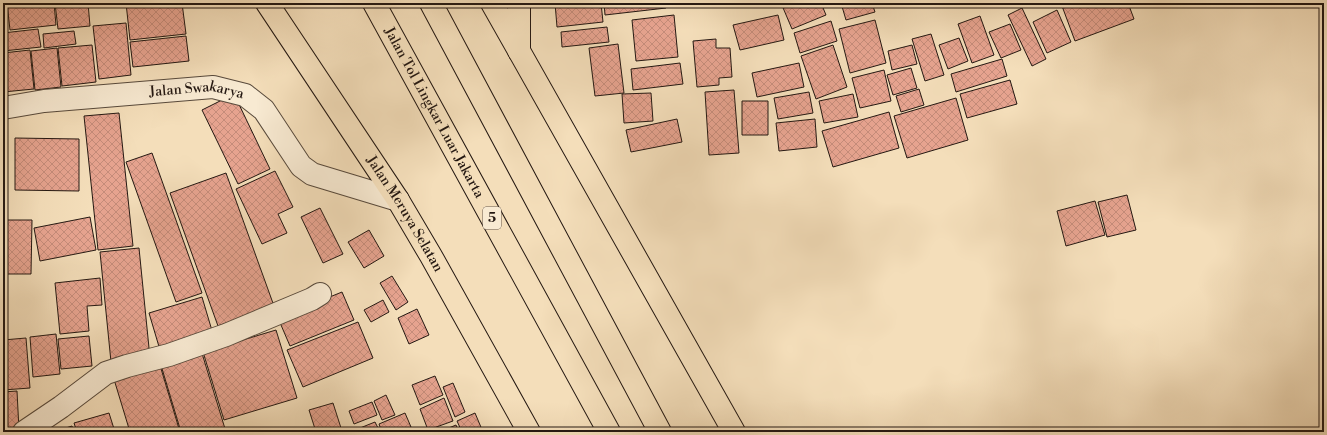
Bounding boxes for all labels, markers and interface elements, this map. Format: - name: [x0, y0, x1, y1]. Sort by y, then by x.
- street label: Jalan Tol Lingkar Luar Jakarta: [379, 23, 489, 202]
- street label: Jalan Swakarya: [148, 77, 247, 104]
- street label: Jalan Meruya Selatan: [362, 152, 447, 276]
- road number: 5: [483, 207, 501, 229]

